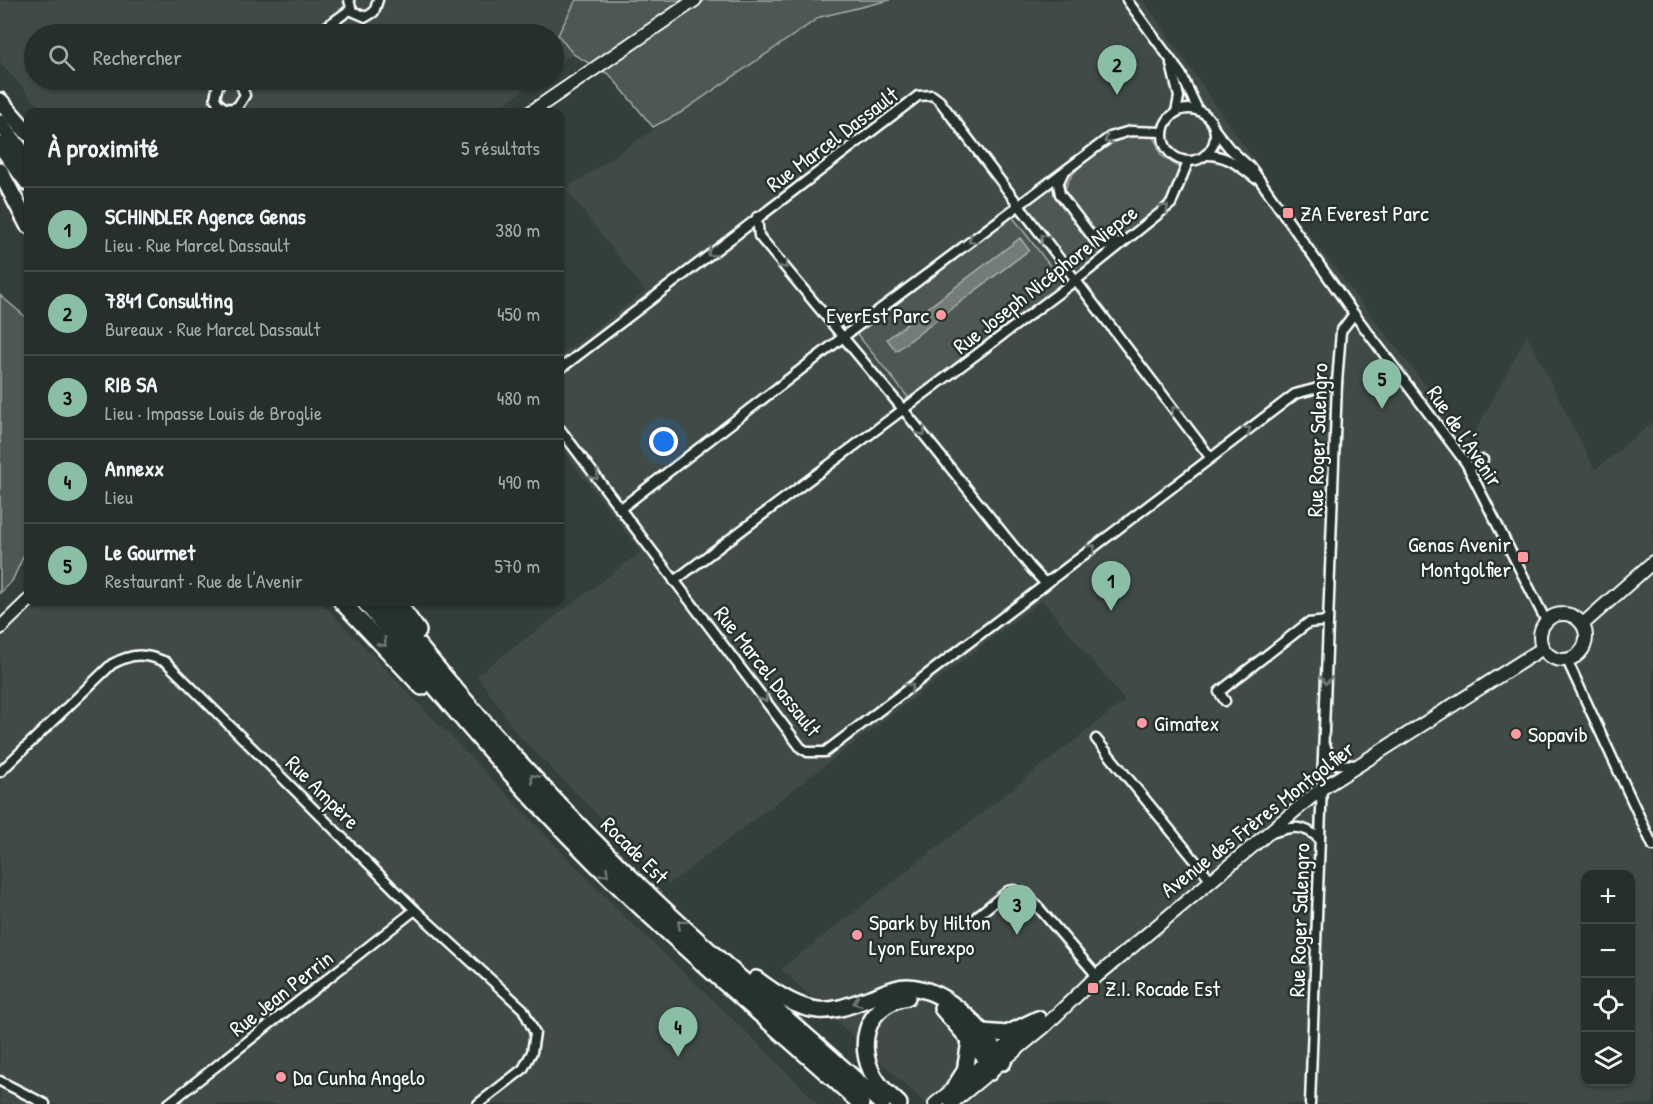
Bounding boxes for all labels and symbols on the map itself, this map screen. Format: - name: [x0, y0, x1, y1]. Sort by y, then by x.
- pin: 2: [1098, 46, 1136, 95]
- street label: Rue Marcel Dassault: [760, 79, 904, 198]
- one-way arrow: [1104, 132, 1114, 144]
- street label: Rue Joseph Nicéphore Niepce: [947, 197, 1144, 361]
- place label: ZA Everest Parc: [1300, 198, 1429, 228]
- one-way arrow: [1158, 204, 1169, 215]
- marker: ZA Everest Parc: [1281, 206, 1295, 220]
- one-way arrow: [967, 233, 978, 244]
- one-way arrow: [1041, 234, 1052, 245]
- one-way arrow: [707, 245, 718, 256]
- one-way arrow: [777, 258, 788, 269]
- place label: EverEst Parc: [826, 300, 929, 330]
- marker: EverEst Parc: [934, 308, 948, 322]
- pin: 5: [1362, 360, 1402, 409]
- street label: Rue Roger Salengro: [1299, 362, 1335, 517]
- street label: Rue de l'Avenir: [1420, 379, 1510, 493]
- one-way arrow: [1171, 406, 1182, 417]
- one-way arrow: [914, 425, 925, 436]
- one-way arrow: [1240, 426, 1251, 437]
- your location: [649, 427, 678, 456]
- one-way arrow: [588, 469, 599, 480]
- place label: Genas Avenir Montgolfier: [1408, 529, 1512, 584]
- one-way arrow: [1085, 545, 1096, 556]
- marker: Genas Avenir Montgolfier: [1516, 550, 1530, 564]
- pin: 1: [1092, 562, 1130, 611]
- street label: Rue Marcel Dassault: [708, 600, 829, 743]
- one-way arrow: [376, 637, 387, 647]
- one-way arrow: [1320, 675, 1333, 684]
- one-way arrow: [904, 683, 915, 694]
- one-way arrow: [756, 692, 767, 703]
- place label: Gimatex: [1154, 708, 1219, 738]
- marker: Gimatex: [1135, 716, 1149, 730]
- place label: Sopavib: [1528, 719, 1588, 749]
- marker: Sopavib: [1509, 727, 1523, 741]
- street label: Avenue des Frères Montgolfier: [1154, 734, 1360, 904]
- street label: Rue Ampère: [279, 748, 367, 836]
- one-way arrow: [531, 775, 542, 786]
- street label: Rocade Est: [595, 810, 676, 891]
- street label: Rue Roger Salengro: [1281, 842, 1317, 997]
- one-way arrow: [598, 865, 609, 876]
- pin: 3: [998, 886, 1036, 935]
- place label: Spark by Hilton Lyon Eurexpo: [869, 907, 991, 962]
- one-way arrow: [677, 920, 688, 931]
- marker: Spark by Hilton Lyon Eurexpo: [850, 928, 864, 942]
- street label: Rue Jean Perrin: [223, 943, 339, 1043]
- place label: Z.I. Rocade Est: [1105, 973, 1220, 1003]
- marker: Z.I. Rocade Est: [1086, 981, 1100, 995]
- one-way arrow: [852, 995, 863, 1008]
- pin: 4: [658, 1008, 698, 1057]
- place label: Da Cunha Angelo: [293, 1062, 425, 1092]
- marker: Da Cunha Angelo: [274, 1070, 288, 1084]

